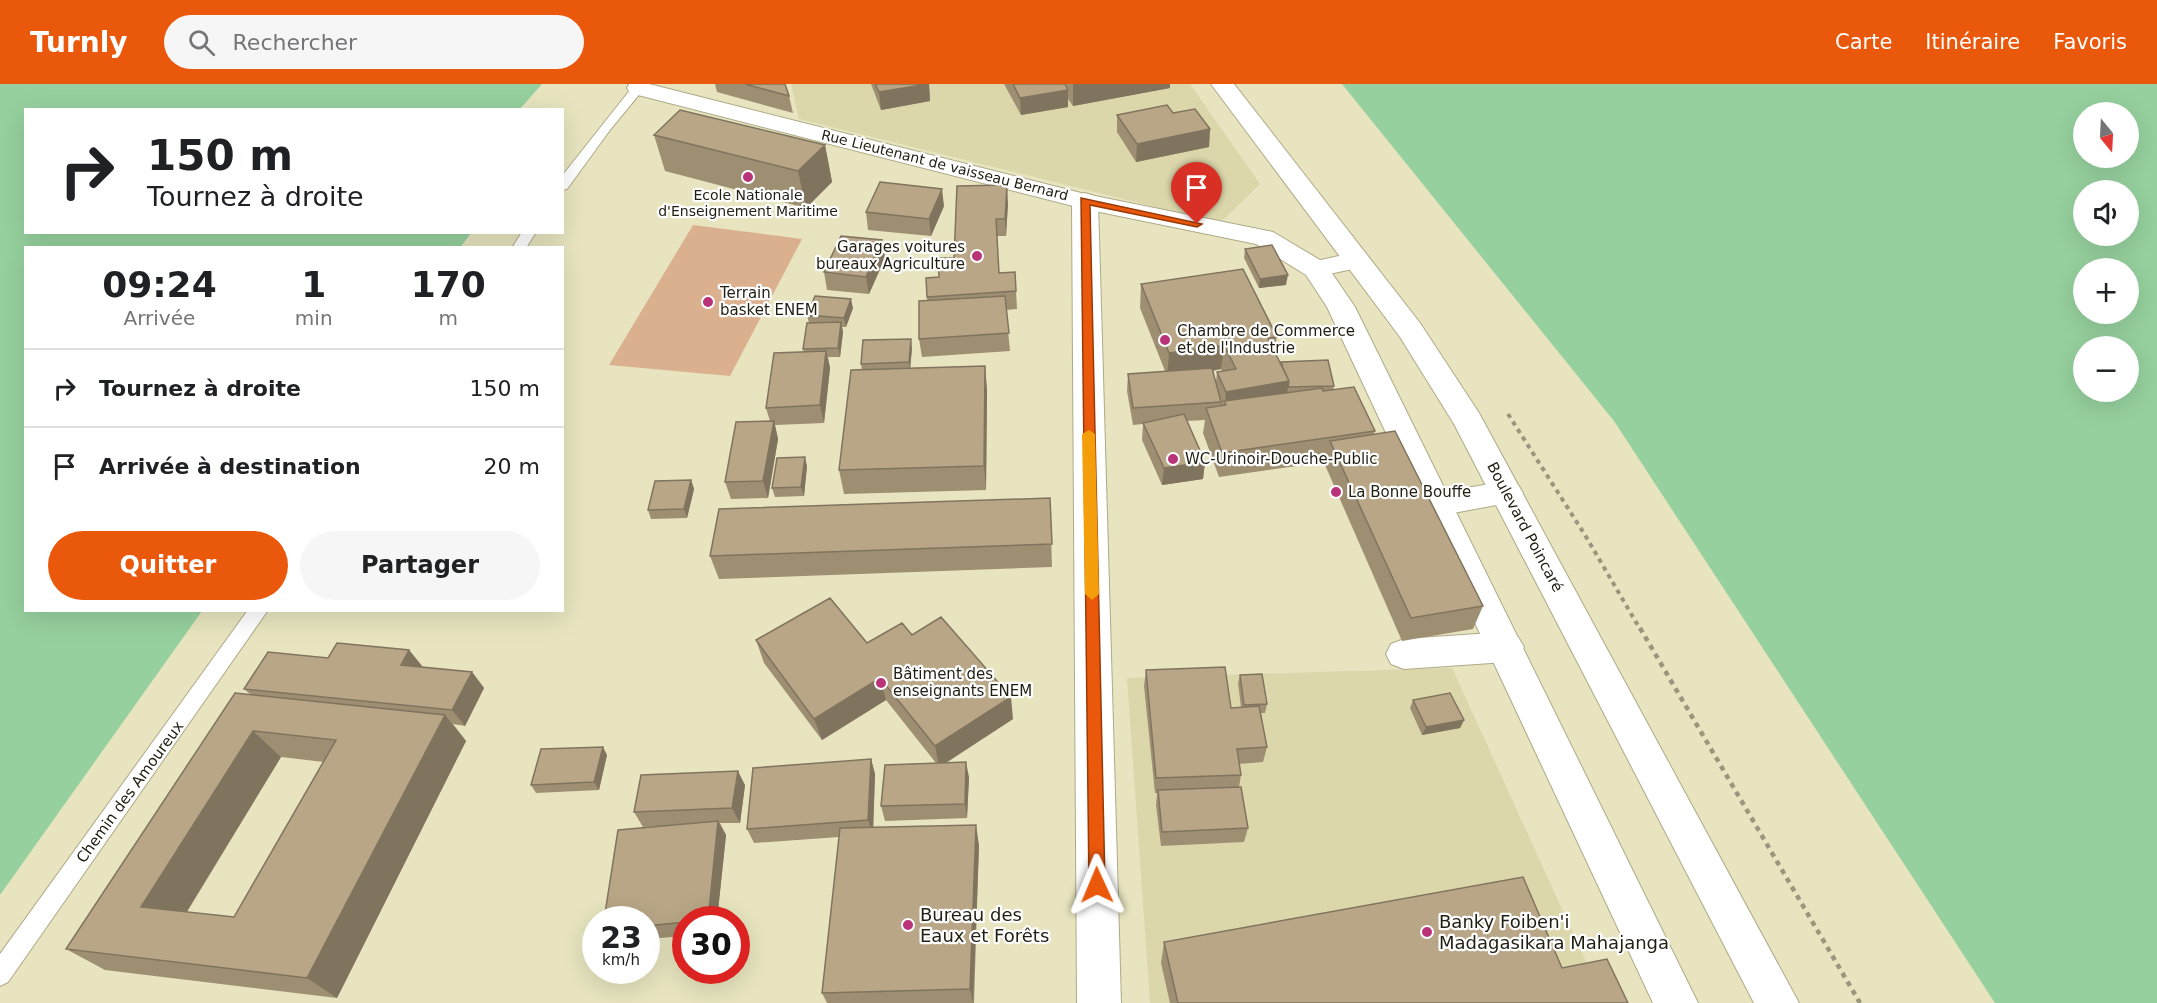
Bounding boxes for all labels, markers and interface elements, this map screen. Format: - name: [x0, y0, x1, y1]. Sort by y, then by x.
- search box: [164, 15, 584, 69]
- text: Turnly: [30, 26, 128, 59]
- icon: search: [185, 26, 218, 59]
- text: Rechercher: [233, 30, 357, 55]
- text: Carte: [1835, 30, 1892, 54]
- text: Itinéraire: [1925, 30, 2020, 54]
- text: Favoris: [2053, 30, 2127, 54]
- north arrow: [2073, 102, 2139, 168]
- map controls: [2073, 102, 2139, 402]
- street label: Rue Lieutenant de vaisseau Bernard: [820, 127, 1070, 203]
- text: 150 m: [147, 131, 293, 180]
- icon: right: [48, 132, 126, 210]
- pin: [1171, 162, 1222, 224]
- marker: Ecole Nationale d'Enseignement Maritime: [741, 170, 755, 184]
- icon: arrive: [1180, 171, 1213, 204]
- button: sound: [2073, 180, 2139, 246]
- text: Tournez à droite: [147, 181, 364, 212]
- place label: Ecole Nationale d'Enseignement Maritime: [658, 187, 838, 219]
- place label: Garages voitures bureaux Agriculture: [816, 238, 965, 273]
- marker: Garages voitures bureaux Agriculture: [970, 249, 984, 263]
- button: +: [2073, 258, 2139, 324]
- text: 09:24: [102, 264, 217, 305]
- text: 1: [301, 264, 326, 305]
- text: 170: [411, 264, 486, 305]
- place label: Terrain basket ENEM: [719, 284, 818, 319]
- marker: Terrain basket ENEM: [701, 295, 715, 309]
- text: Arrivée: [124, 306, 195, 330]
- text: min: [295, 306, 333, 330]
- text: m: [439, 306, 458, 330]
- place label: Chambre de Commerce et de l'Industrie: [1177, 322, 1355, 357]
- marker: Chambre de Commerce et de l'Industrie: [1158, 333, 1172, 347]
- button: −: [2073, 336, 2139, 402]
- icon: right: [48, 372, 81, 405]
- text: Tournez à droite: [99, 376, 301, 401]
- text: 150 m: [470, 376, 540, 401]
- icon: arrive: [48, 450, 81, 483]
- place label: WC-Urinoir-Douche-Public: [1185, 450, 1378, 468]
- marker: WC-Urinoir-Douche-Public: [1166, 452, 1180, 466]
- text: Arrivée à destination: [99, 454, 361, 479]
- text: 20 m: [484, 454, 540, 479]
- street label: Boulevard Poincaré: [1483, 459, 1567, 595]
- place label: La Bonne Bouffe: [1348, 483, 1471, 501]
- marker: La Bonne Bouffe: [1329, 485, 1343, 499]
- button: Quitter: [48, 531, 288, 600]
- button: Partager: [300, 531, 540, 600]
- place label: Bâtiment des enseignants ENEM: [893, 665, 1032, 700]
- marker: Bâtiment des enseignants ENEM: [874, 676, 888, 690]
- street label: Chemin des Amoureux: [73, 718, 187, 866]
- position arrow: [1065, 853, 1129, 917]
- place label: Bureau des Eaux et Forêts: [920, 904, 1049, 946]
- speed limit sign: 30: [672, 906, 750, 984]
- place label: Banky Foiben'i Madagasikara Mahajanga: [1439, 911, 1669, 953]
- marker: Bureau des Eaux et Forêts: [901, 918, 915, 932]
- text: 23: [600, 920, 642, 955]
- marker: Banky Foiben'i Madagasikara Mahajanga: [1420, 925, 1434, 939]
- text: km/h: [602, 951, 640, 969]

